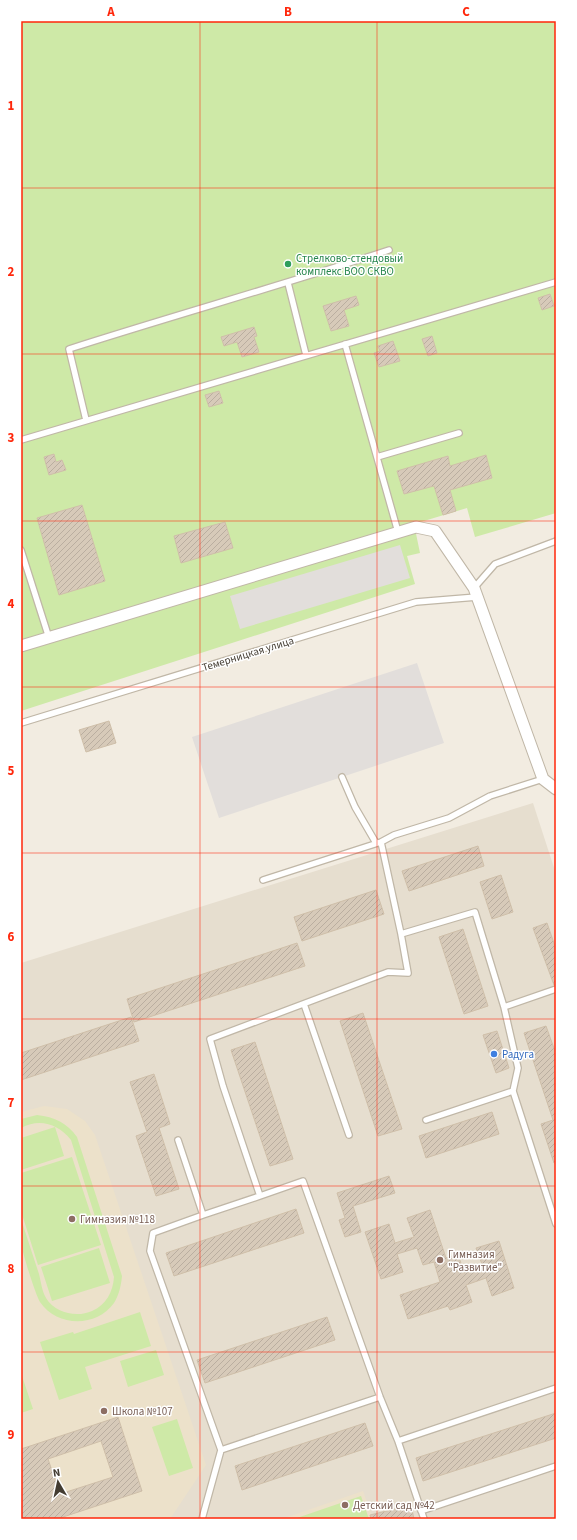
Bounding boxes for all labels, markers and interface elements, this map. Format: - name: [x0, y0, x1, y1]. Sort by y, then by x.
- text: A: [106, 3, 115, 21]
- text: B: [284, 3, 292, 21]
- text: C: [462, 3, 470, 21]
- text: 1: [8, 97, 15, 115]
- place label: Стрелково-стендовый комплекс ВОО СКВО: [296, 251, 403, 279]
- marker: Стрелково-стендовый комплекс ВОО СКВО: [283, 259, 293, 269]
- text: 2: [8, 263, 15, 281]
- text: 3: [8, 429, 15, 447]
- text: 4: [8, 595, 15, 613]
- street label: Темерницкая улица: [200, 633, 296, 675]
- text: 5: [8, 762, 15, 780]
- text: 6: [8, 928, 15, 946]
- place label: Радуга: [502, 1047, 534, 1062]
- marker: Радуга: [489, 1049, 499, 1059]
- text: 7: [8, 1094, 15, 1112]
- place label: Гимназия №118: [80, 1212, 156, 1227]
- marker: Гимназия №118: [67, 1214, 77, 1224]
- place label: Гимназия "Развитие": [448, 1247, 502, 1275]
- marker: Гимназия "Развитие": [435, 1255, 445, 1265]
- text: 8: [8, 1260, 15, 1278]
- place label: Школа №107: [112, 1404, 173, 1419]
- marker: Школа №107: [99, 1406, 109, 1416]
- text: 9: [8, 1426, 15, 1444]
- north arrow: [38, 1462, 78, 1502]
- text: N: [52, 1465, 61, 1481]
- place label: Детский сад №42: [353, 1498, 435, 1513]
- marker: Детский сад №42: [340, 1500, 350, 1510]

